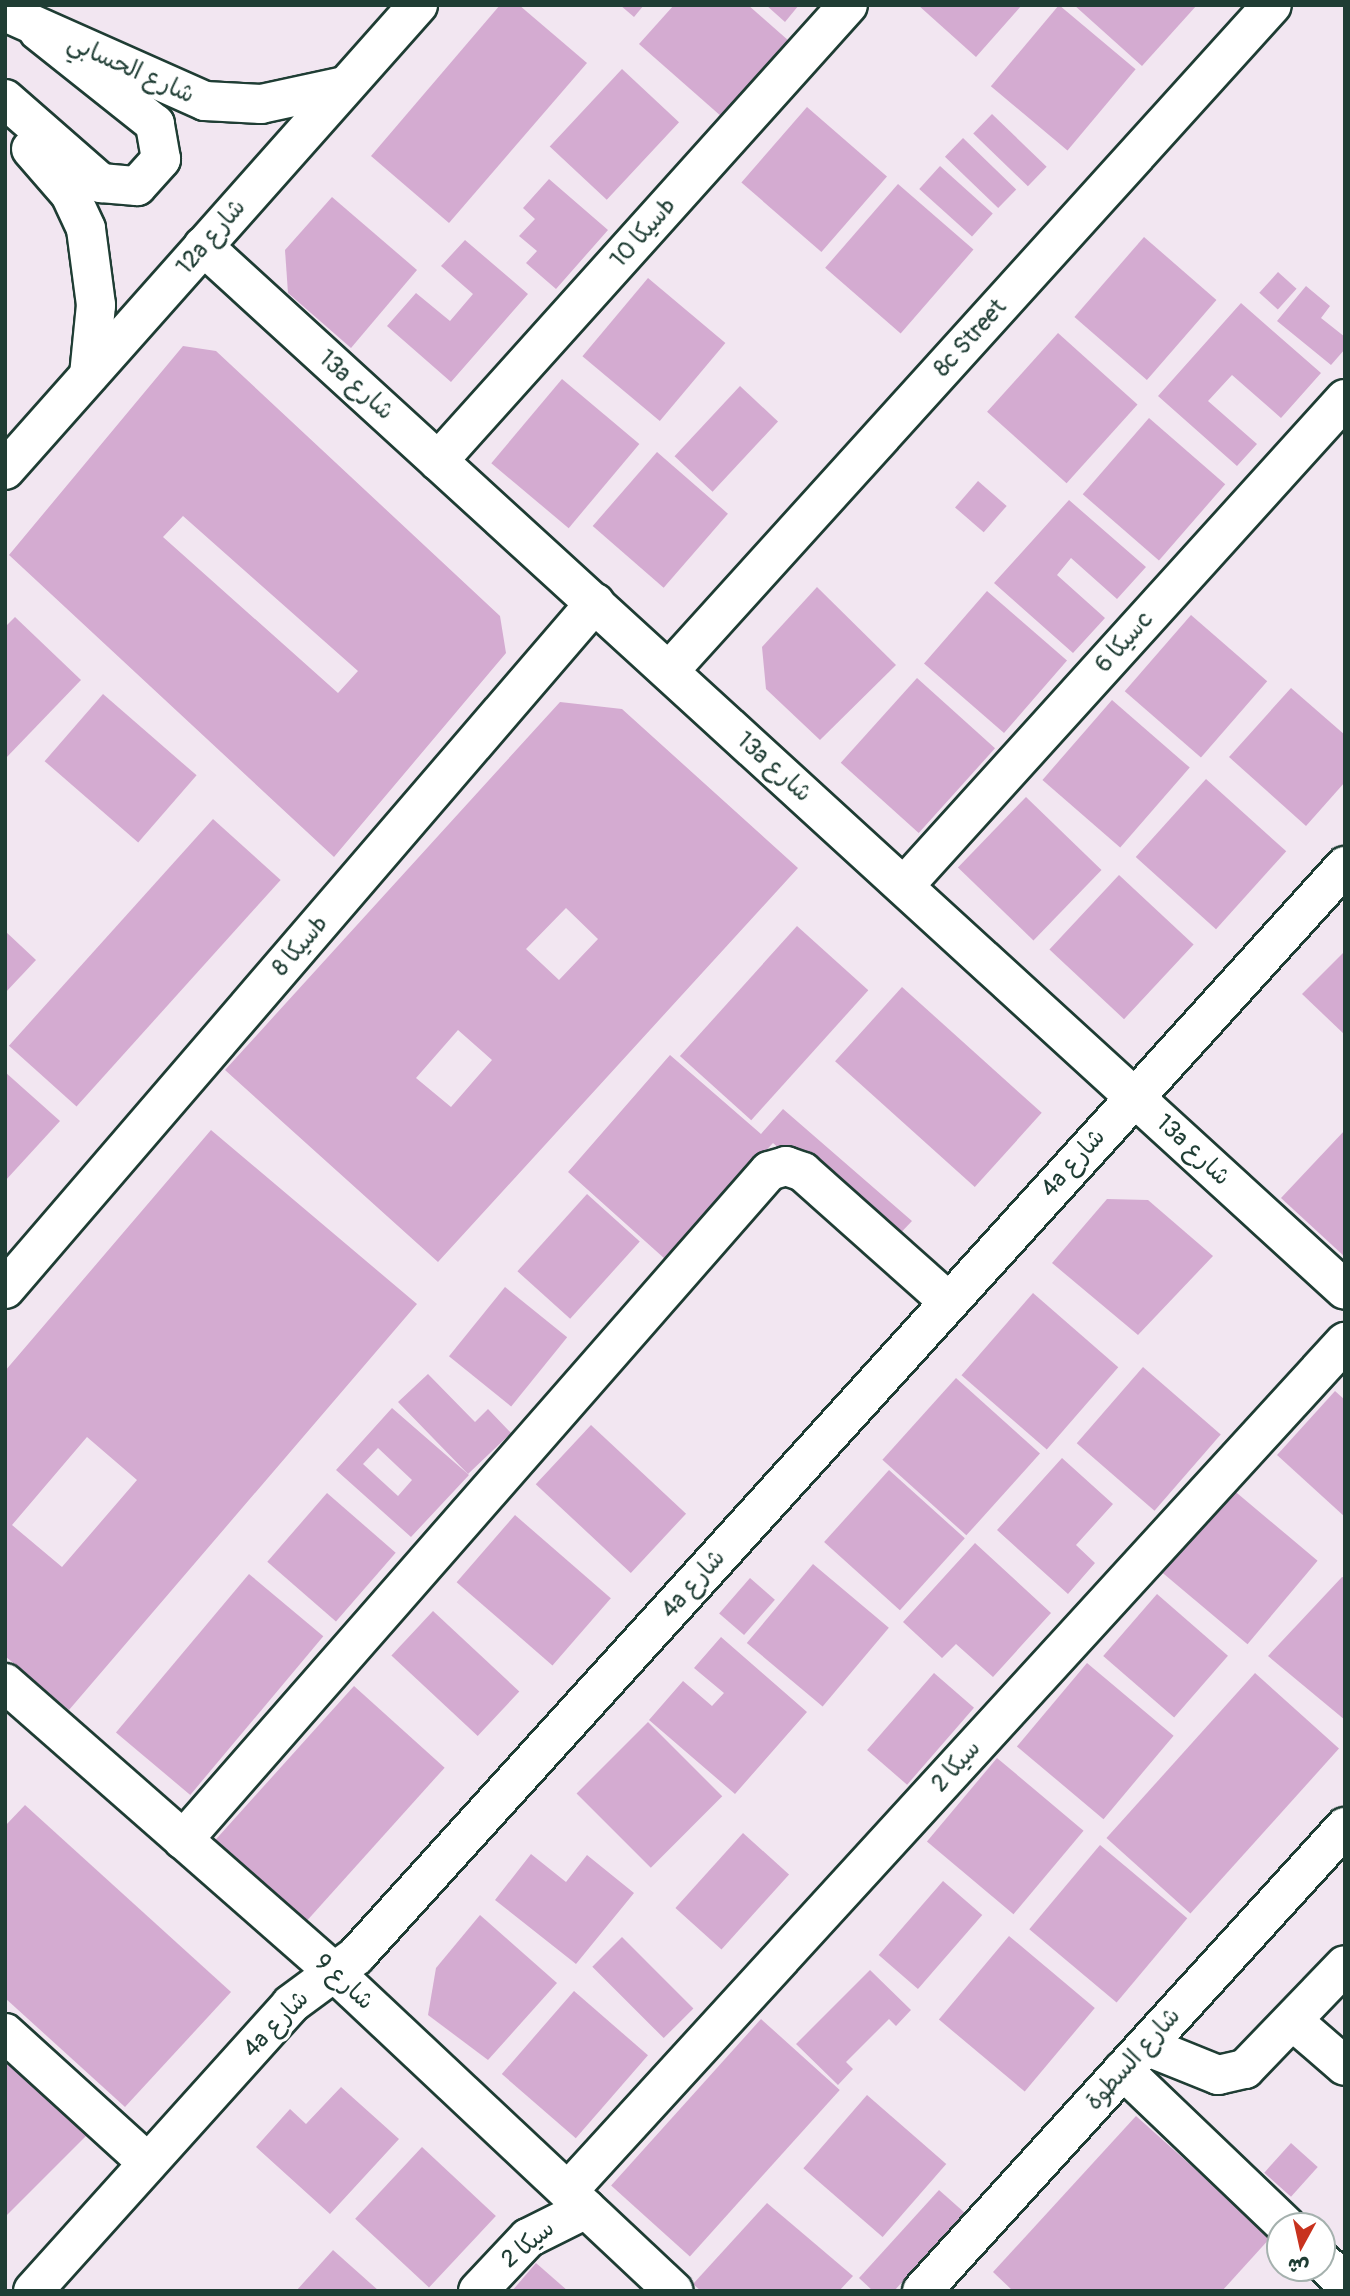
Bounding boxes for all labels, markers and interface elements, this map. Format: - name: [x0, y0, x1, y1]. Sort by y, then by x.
- street label: شارع الحسابي: [63, 28, 199, 110]
- street label: سيكا 10b: [604, 192, 682, 274]
- street label: 12a شارع: [170, 193, 252, 281]
- street label: 8c Street: [928, 293, 1012, 383]
- street label: 13a شارع: [313, 344, 399, 426]
- street label: سيكا 6c: [1089, 605, 1159, 679]
- street label: 13a شارع: [731, 726, 817, 808]
- street label: سيكا 8b: [266, 910, 334, 982]
- street label: 13a شارع: [1150, 1108, 1236, 1192]
- street label: 4a شارع: [1035, 1123, 1111, 1203]
- street label: 4a شارع: [655, 1544, 731, 1624]
- street label: سيكا 2: [925, 1734, 987, 1798]
- street label: شارع 9: [309, 1948, 379, 2016]
- street label: 4a شارع: [237, 1984, 315, 2064]
- street label: شارع السطوة: [1080, 2002, 1186, 2116]
- north arrow: [1266, 2212, 1336, 2282]
- street label: سيكا 2: [496, 2214, 560, 2274]
- text: ش: [1286, 2252, 1310, 2279]

